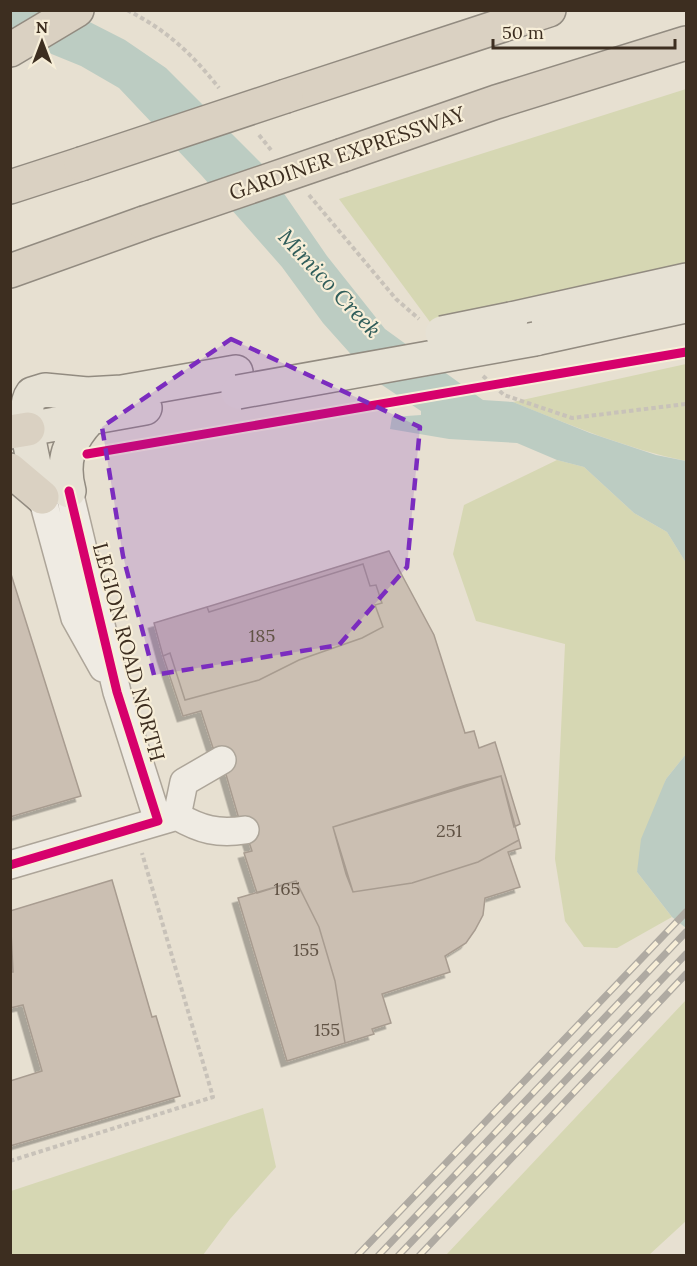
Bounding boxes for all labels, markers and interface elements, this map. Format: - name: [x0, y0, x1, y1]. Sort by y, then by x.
- north arrow: [12, 12, 72, 72]
- scale bar: [493, 12, 674, 50]
- text: N: [36, 17, 48, 37]
- text: 50 m: [502, 21, 544, 44]
- street label: GARDINER EXPRESSWAY: [226, 100, 469, 206]
- water label: Mimico Creek: [273, 223, 387, 343]
- street label: LEGION ROAD NORTH: [87, 540, 171, 764]
- house number: 185: [249, 624, 275, 647]
- house number: 251: [436, 819, 462, 842]
- house number: 165: [274, 877, 300, 900]
- house number: 155: [293, 938, 319, 961]
- house number: 155: [314, 1018, 340, 1041]

